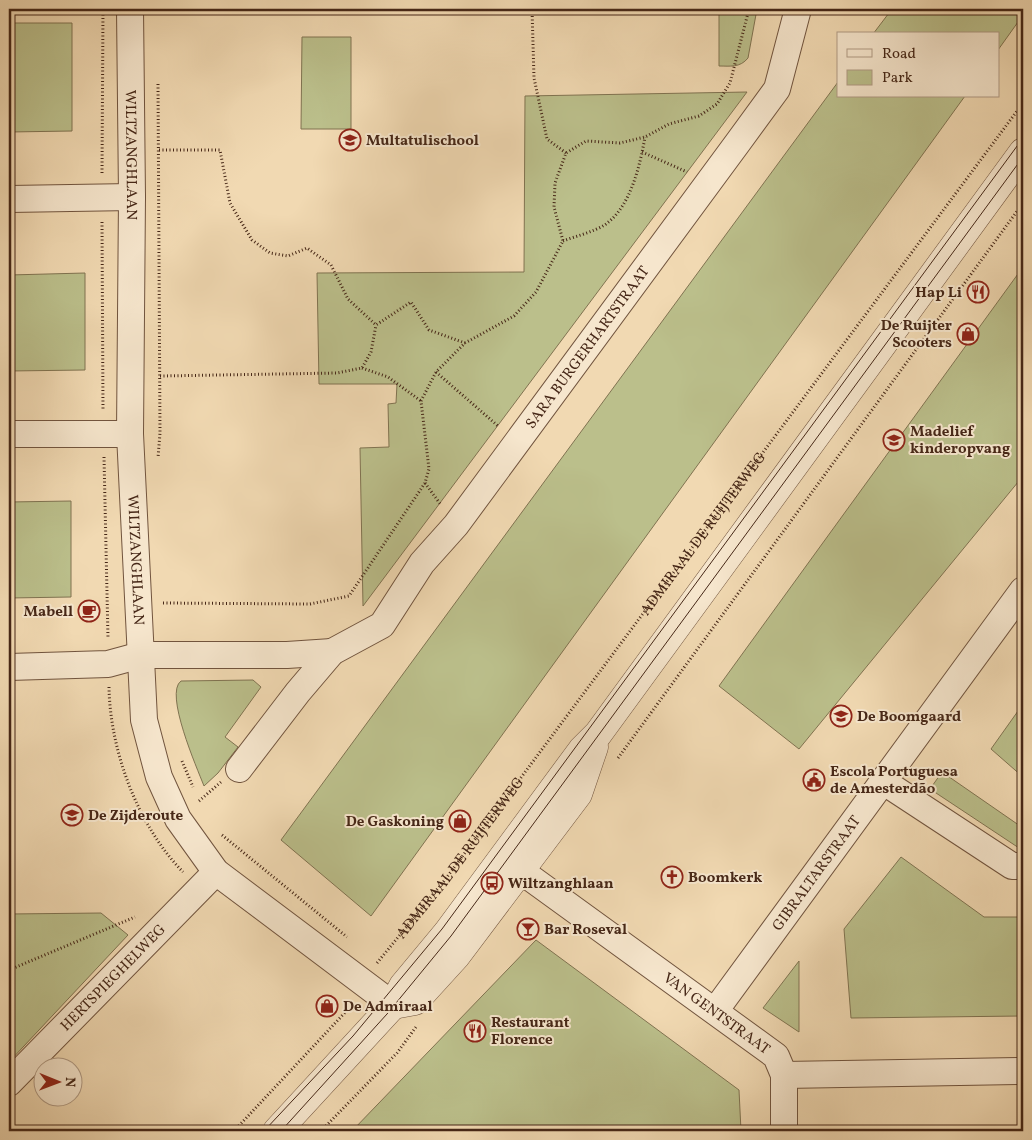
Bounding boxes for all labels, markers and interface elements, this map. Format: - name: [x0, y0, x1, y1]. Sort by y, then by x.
- legend: [837, 32, 1000, 98]
- text: Road: [882, 44, 916, 65]
- text: Park: [882, 68, 913, 89]
- street label: WILTZANGHLAAN: [119, 90, 141, 220]
- school or university icon: Multatulischool: [338, 128, 362, 152]
- place label: Multatulischool: [366, 131, 479, 152]
- street label: SARA BURGERHARTSTRAAT: [521, 262, 655, 434]
- restaurant icon: Hap Li: [966, 280, 990, 304]
- place label: Hap Li: [915, 283, 962, 304]
- place label: De Ruijter Scooters: [881, 316, 952, 354]
- shop icon: De Ruijter Scooters: [956, 322, 980, 346]
- place label: Madelief kinderopvang: [910, 422, 1010, 460]
- school or university icon: Madelief kinderopvang: [882, 428, 906, 452]
- street label: ADMIRAAL DE RUIJTERWEG: [636, 448, 772, 620]
- street label: WILTZANGHLAAN: [121, 494, 148, 626]
- cafe icon: Mabell: [77, 599, 101, 623]
- place label: Mabell: [23, 602, 73, 623]
- school or university icon: De Boomgaard: [829, 704, 853, 728]
- place label: De Boomgaard: [857, 707, 961, 728]
- place label: Escola Portuguesa de Amesterdão: [830, 762, 958, 800]
- public building icon: Escola Portuguesa de Amesterdão: [802, 768, 826, 792]
- street label: ADMIRAAL DE RUIJTERWEG: [392, 773, 530, 944]
- school or university icon: De Zijderoute: [60, 803, 84, 827]
- place label: De Zijderoute: [88, 806, 184, 827]
- shop icon: De Gaskoning: [448, 809, 472, 833]
- place label: De Gaskoning: [346, 812, 444, 833]
- street label: GIBRALTARSTRAAT: [768, 812, 867, 936]
- church icon: Boomkerk: [660, 865, 684, 889]
- place label: Boomkerk: [688, 868, 762, 889]
- bus stop icon: Wiltzanghlaan: [480, 871, 504, 895]
- place label: Wiltzanghlaan: [508, 874, 614, 895]
- bar icon: Bar Roseval: [516, 917, 540, 941]
- street label: HERTSPIEGHELWEG: [56, 920, 171, 1037]
- place label: Bar Roseval: [544, 920, 627, 941]
- street label: VAN GENTSTRAAT: [658, 968, 774, 1060]
- shop icon: De Admiraal: [315, 994, 339, 1018]
- place label: De Admiraal: [343, 997, 433, 1018]
- place label: Restaurant Florence: [491, 1013, 570, 1051]
- restaurant icon: Restaurant Florence: [463, 1019, 487, 1043]
- north arrow: [32, 1058, 82, 1108]
- text: N: [60, 1077, 79, 1087]

